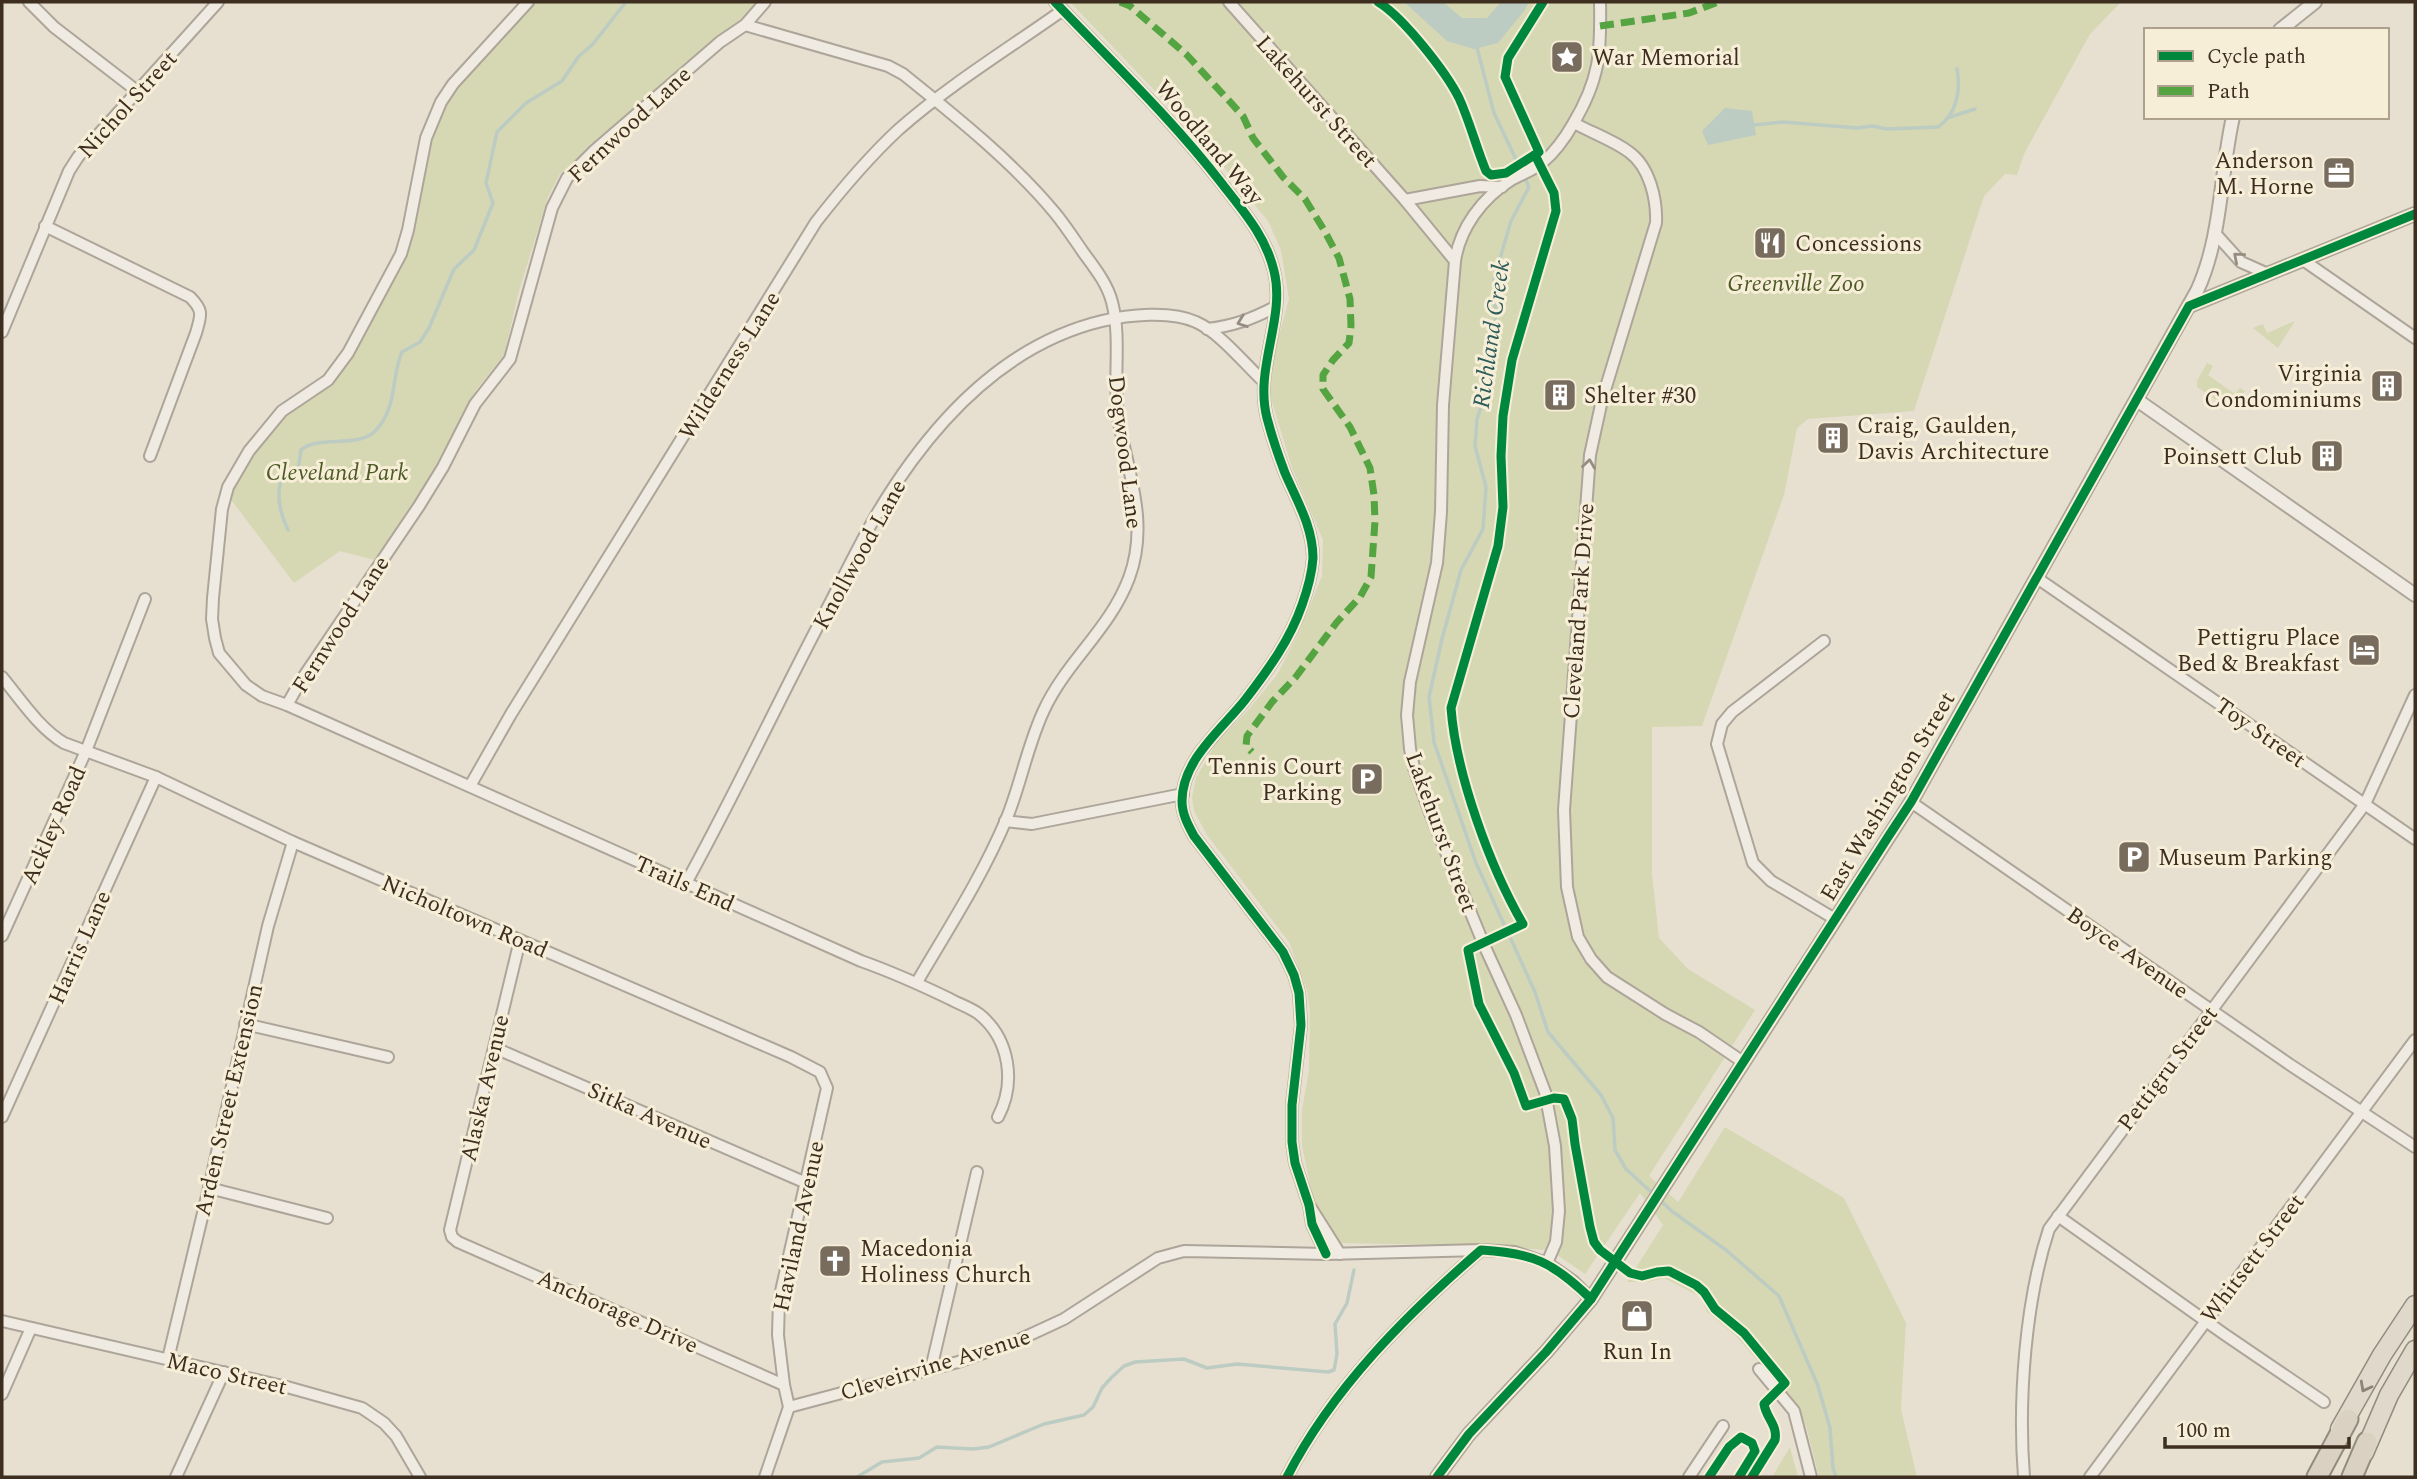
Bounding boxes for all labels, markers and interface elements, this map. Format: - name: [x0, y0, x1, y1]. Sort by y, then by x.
- street label: Lakehurst Street: [1246, 28, 1385, 176]
- legend: [2144, 28, 2389, 119]
- place icon: War Memorial: [1548, 38, 1586, 76]
- place label: War Memorial: [1592, 41, 1740, 76]
- text: Cycle path: [2207, 41, 2306, 73]
- street label: Nichol Street: [70, 43, 186, 167]
- street label: Fernwood Lane: [560, 58, 700, 192]
- street label: Woodland Way: [1146, 73, 1272, 214]
- text: Path: [2207, 76, 2250, 108]
- place label: Anderson M. Horne: [2215, 144, 2314, 205]
- office icon: Anderson M. Horne: [2320, 154, 2358, 192]
- restaurant icon: Concessions: [1751, 224, 1789, 262]
- place label: Concessions: [1795, 227, 1922, 262]
- one-way arrow: [2233, 253, 2246, 265]
- water label: Richland Creek: [1464, 258, 1520, 411]
- park label: Greenville Zoo: [1727, 267, 1865, 302]
- street label: Wilderness Lane: [670, 285, 790, 447]
- one-way arrow: [1237, 314, 1249, 328]
- place label: Virginia Condominiums: [2204, 357, 2362, 418]
- building icon: Virginia Condominiums: [2368, 367, 2406, 405]
- street label: Dogwood Lane: [1098, 374, 1151, 531]
- building icon: Shelter #30: [1541, 376, 1579, 414]
- place label: Shelter #30: [1584, 379, 1696, 414]
- place label: Craig, Gaulden, Davis Architecture: [1857, 409, 2049, 470]
- building icon: Craig, Gaulden, Davis Architecture: [1814, 419, 1852, 457]
- building icon: Poinsett Club: [2308, 437, 2346, 475]
- place label: Poinsett Club: [2162, 440, 2302, 475]
- park label: Cleveland Park: [266, 456, 408, 491]
- one-way arrow: [1581, 458, 1596, 470]
- street label: Knollwood Lane: [804, 473, 916, 636]
- street label: Cleveland Park Drive: [1554, 502, 1604, 720]
- street label: Fernwood Lane: [284, 549, 399, 701]
- place label: Pettigru Place Bed & Breakfast: [2177, 621, 2340, 682]
- hotel icon: Pettigru Place Bed & Breakfast: [2345, 631, 2383, 669]
- street label: East Washington Street: [1812, 685, 1965, 908]
- street label: Toy Street: [2208, 689, 2313, 777]
- street label: Lakehurst Street: [1395, 747, 1486, 918]
- place label: Tennis Court Parking: [1208, 750, 1342, 811]
- street label: Ackley Road: [13, 760, 96, 891]
- parking icon: Tennis Court Parking: [1348, 760, 1386, 798]
- parking icon: Museum Parking: [2115, 838, 2153, 876]
- place label: Museum Parking: [2158, 841, 2332, 876]
- street label: Trails End: [629, 847, 740, 922]
- street label: Nicholtown Road: [376, 866, 553, 968]
- street label: Harris Lane: [40, 885, 121, 1010]
- street label: Boyce Avenue: [2059, 898, 2196, 1008]
- street label: Arden Street Extension: [186, 981, 273, 1220]
- street label: Pettigru Street: [2109, 999, 2227, 1139]
- street label: Alaska Avenue: [451, 1011, 519, 1166]
- street label: Sitka Avenue: [582, 1073, 717, 1159]
- street label: Haviland Avenue: [764, 1138, 835, 1315]
- street label: Whitsett Street: [2193, 1187, 2314, 1331]
- place label: Macedonia Holiness Church: [860, 1232, 1031, 1293]
- church icon: Macedonia Holiness Church: [816, 1242, 854, 1280]
- street label: Anchorage Drive: [531, 1261, 704, 1364]
- shop icon: Run In: [1618, 1297, 1656, 1335]
- street label: Cleveirvine Avenue: [836, 1320, 1035, 1411]
- place label: Run In: [1602, 1335, 1672, 1370]
- street label: Maco Street: [163, 1344, 290, 1405]
- one-way arrow: [2360, 1380, 2373, 1392]
- scale bar: [2165, 1406, 2349, 1450]
- text: 100 m: [2176, 1415, 2231, 1447]

